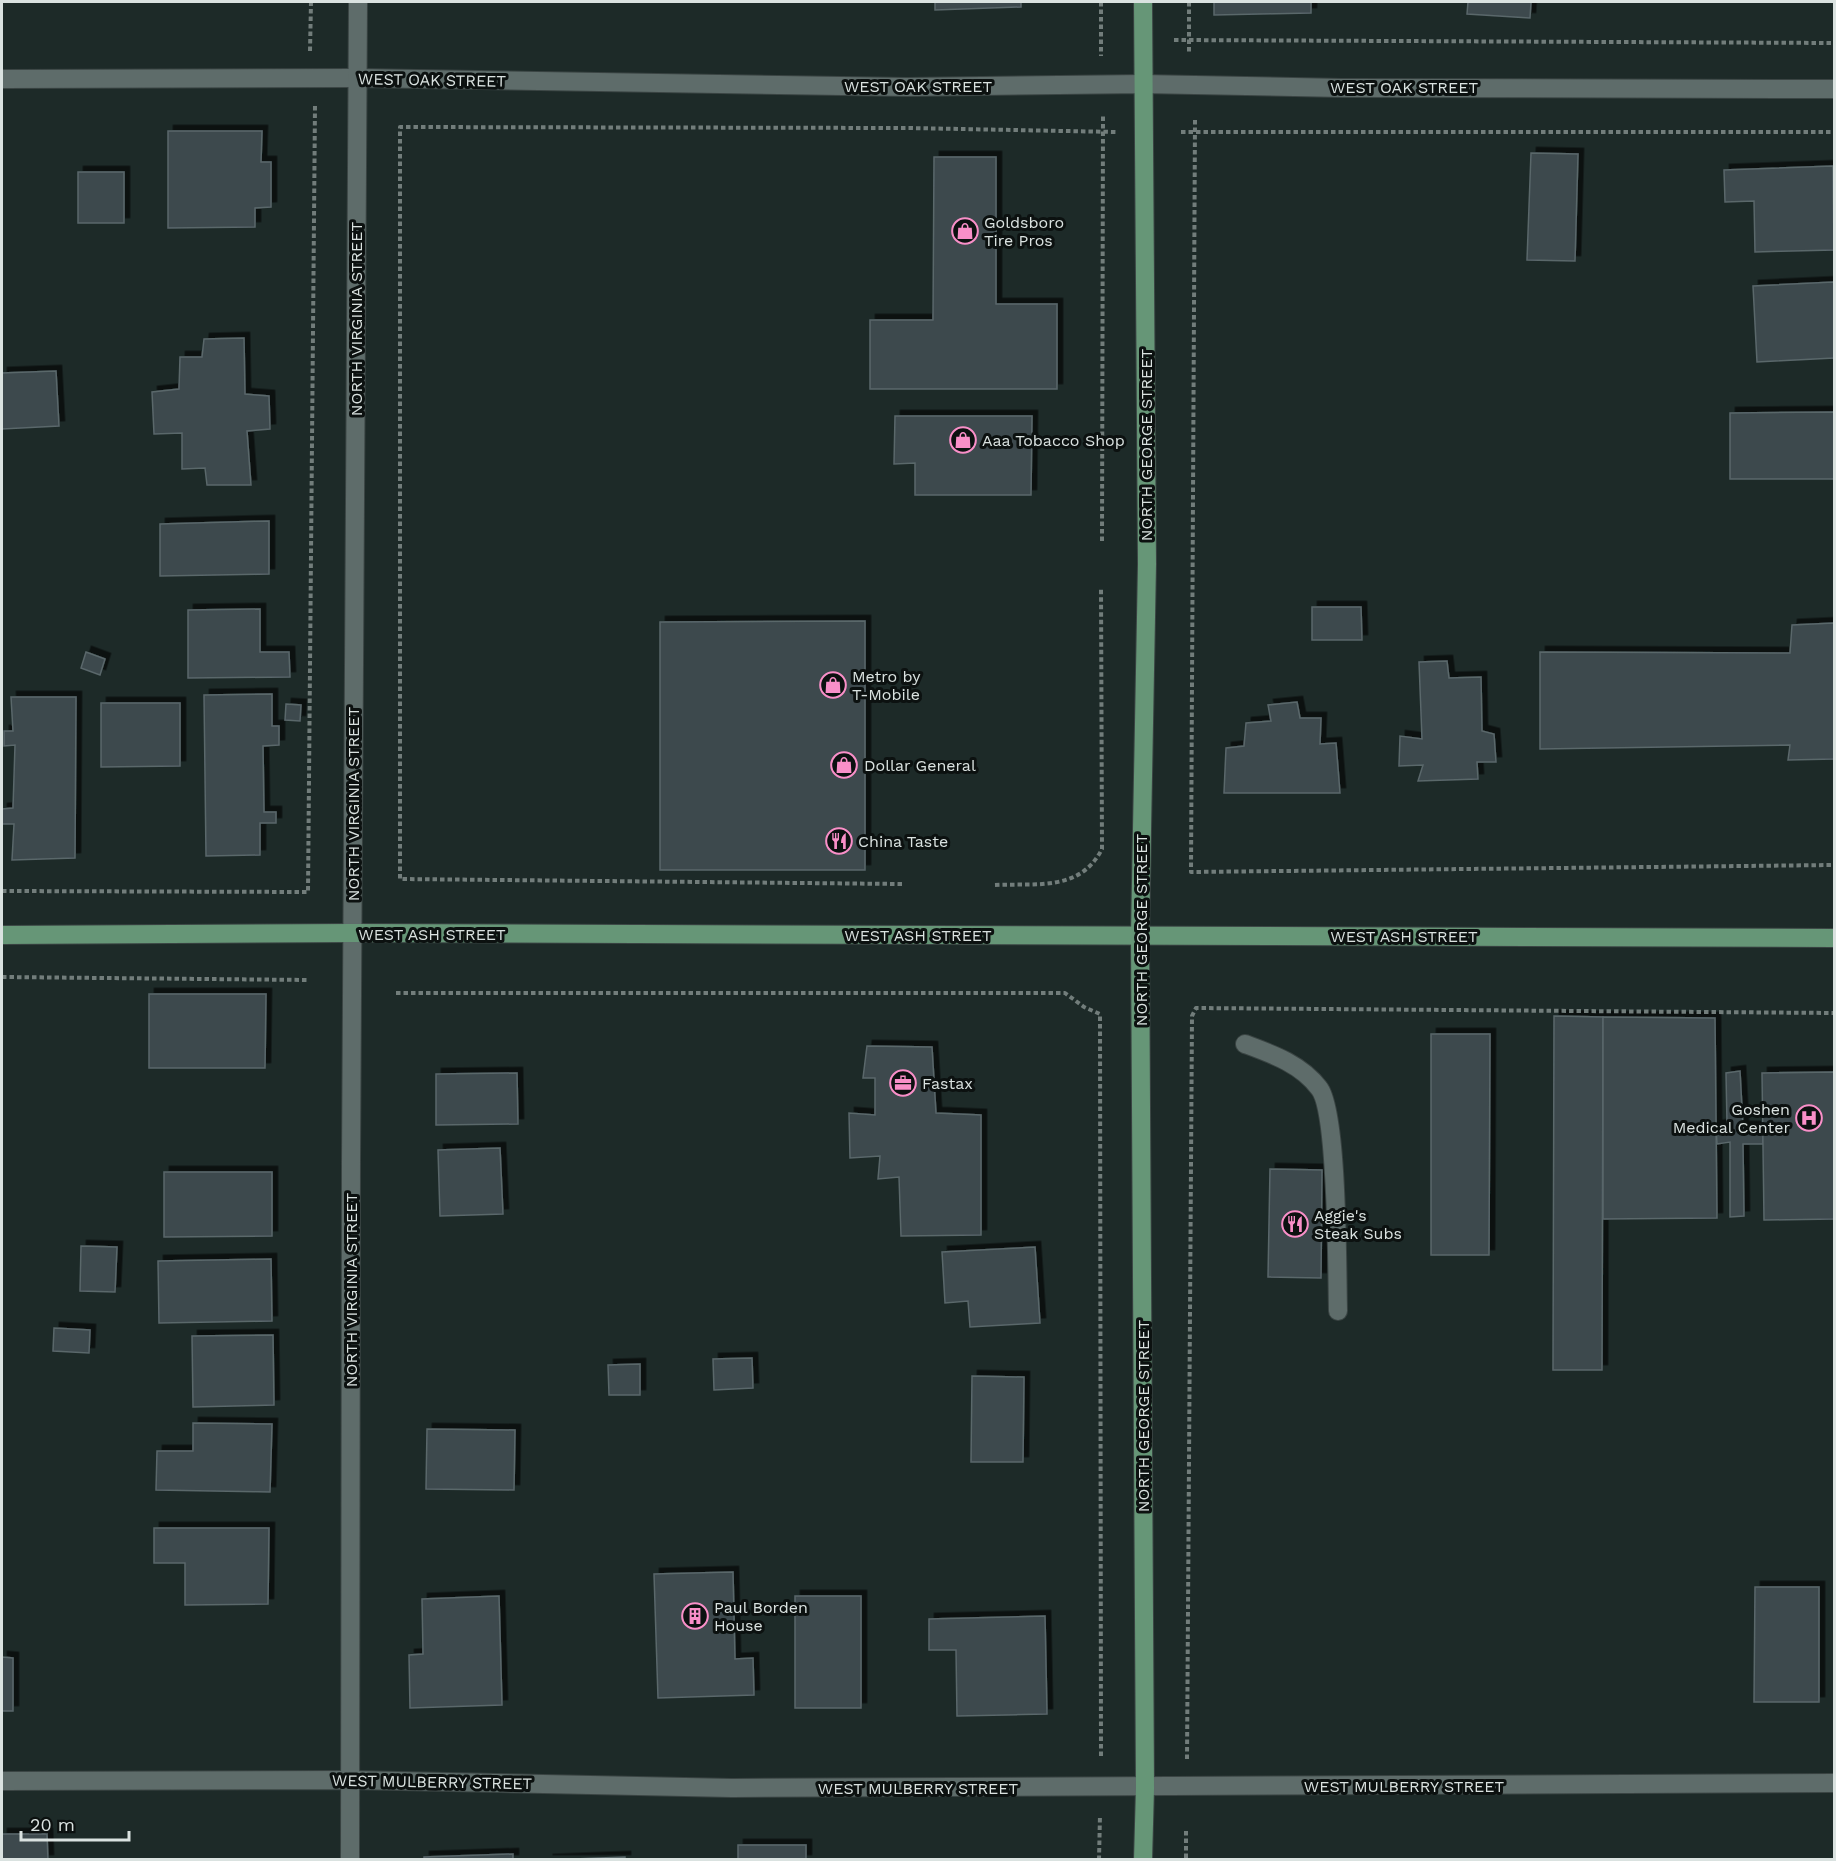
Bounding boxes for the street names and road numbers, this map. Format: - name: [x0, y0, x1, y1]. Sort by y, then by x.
- street label: WEST OAK STREET: [358, 69, 507, 91]
- street label: WEST OAK STREET: [844, 77, 992, 96]
- street label: WEST OAK STREET: [1330, 78, 1478, 97]
- street label: NORTH VIRGINIA STREET: [347, 221, 366, 416]
- street label: NORTH GEORGE STREET: [1137, 348, 1156, 541]
- street label: NORTH VIRGINIA STREET: [344, 706, 363, 901]
- street label: NORTH GEORGE STREET: [1132, 833, 1151, 1026]
- street label: WEST ASH STREET: [358, 925, 506, 944]
- street label: WEST ASH STREET: [844, 926, 992, 945]
- street label: WEST ASH STREET: [1330, 927, 1478, 946]
- street label: NORTH VIRGINIA STREET: [342, 1192, 361, 1387]
- street label: NORTH GEORGE STREET: [1134, 1319, 1153, 1512]
- street label: WEST MULBERRY STREET: [332, 1771, 533, 1793]
- street label: WEST MULBERRY STREET: [1304, 1777, 1504, 1796]
- street label: WEST MULBERRY STREET: [818, 1779, 1018, 1798]

